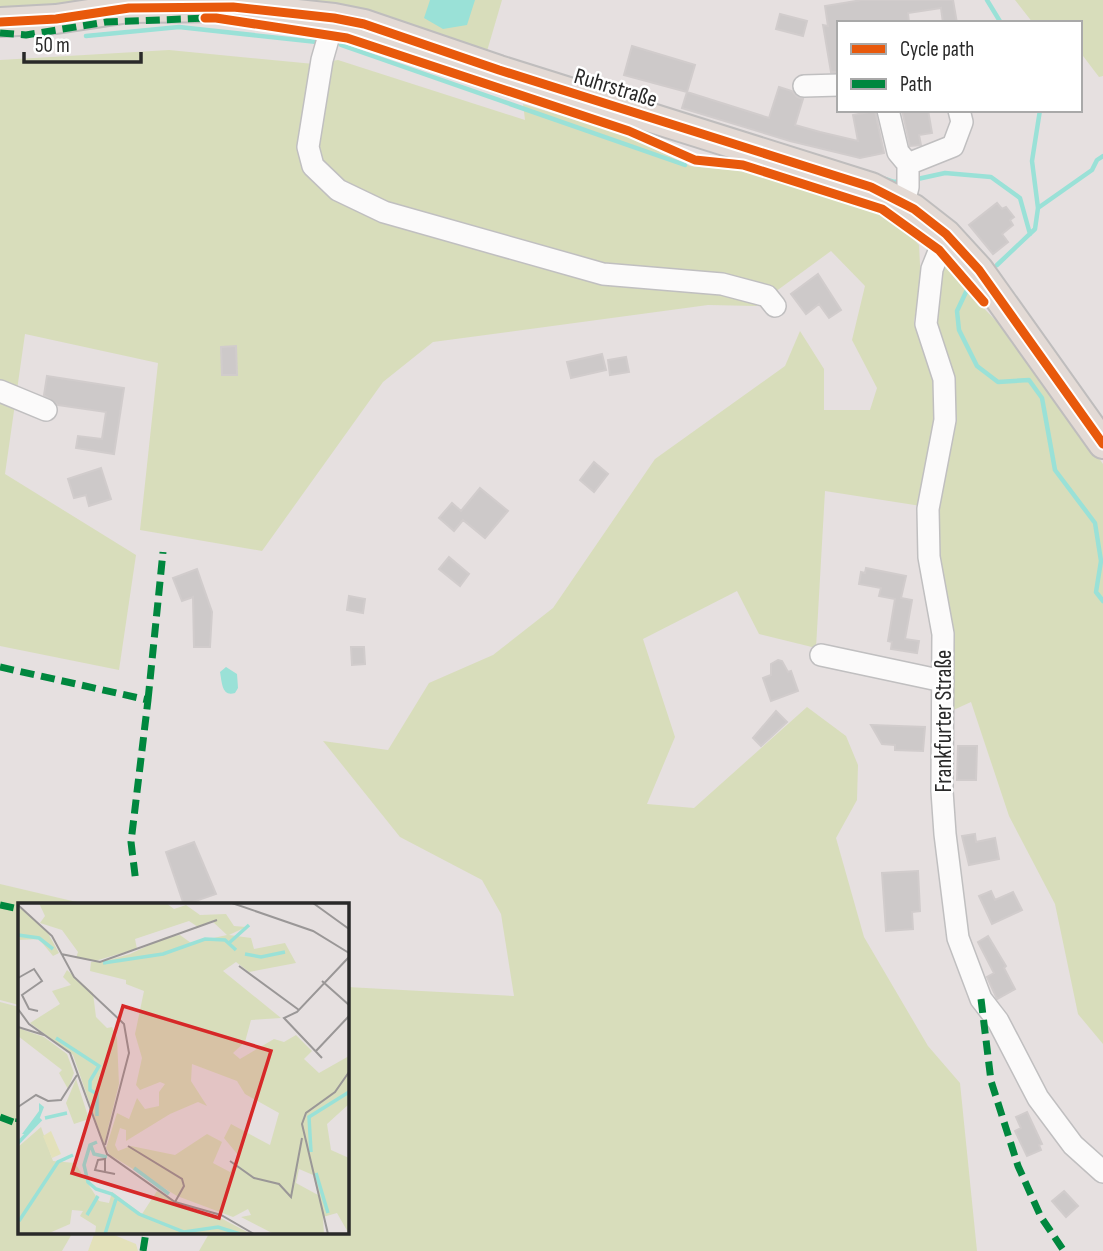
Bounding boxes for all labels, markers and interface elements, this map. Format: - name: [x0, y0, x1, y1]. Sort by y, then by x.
- scale bar: [24, 21, 142, 65]
- legend: [837, 21, 1082, 112]
- text: 50 m: [35, 33, 70, 58]
- text: Cycle path: [900, 37, 974, 62]
- street label: Ruhrstraße: [571, 62, 661, 114]
- text: Path: [900, 72, 932, 97]
- street label: Frankfurter Straße: [930, 650, 958, 792]
- inset map: [18, 903, 348, 1234]

